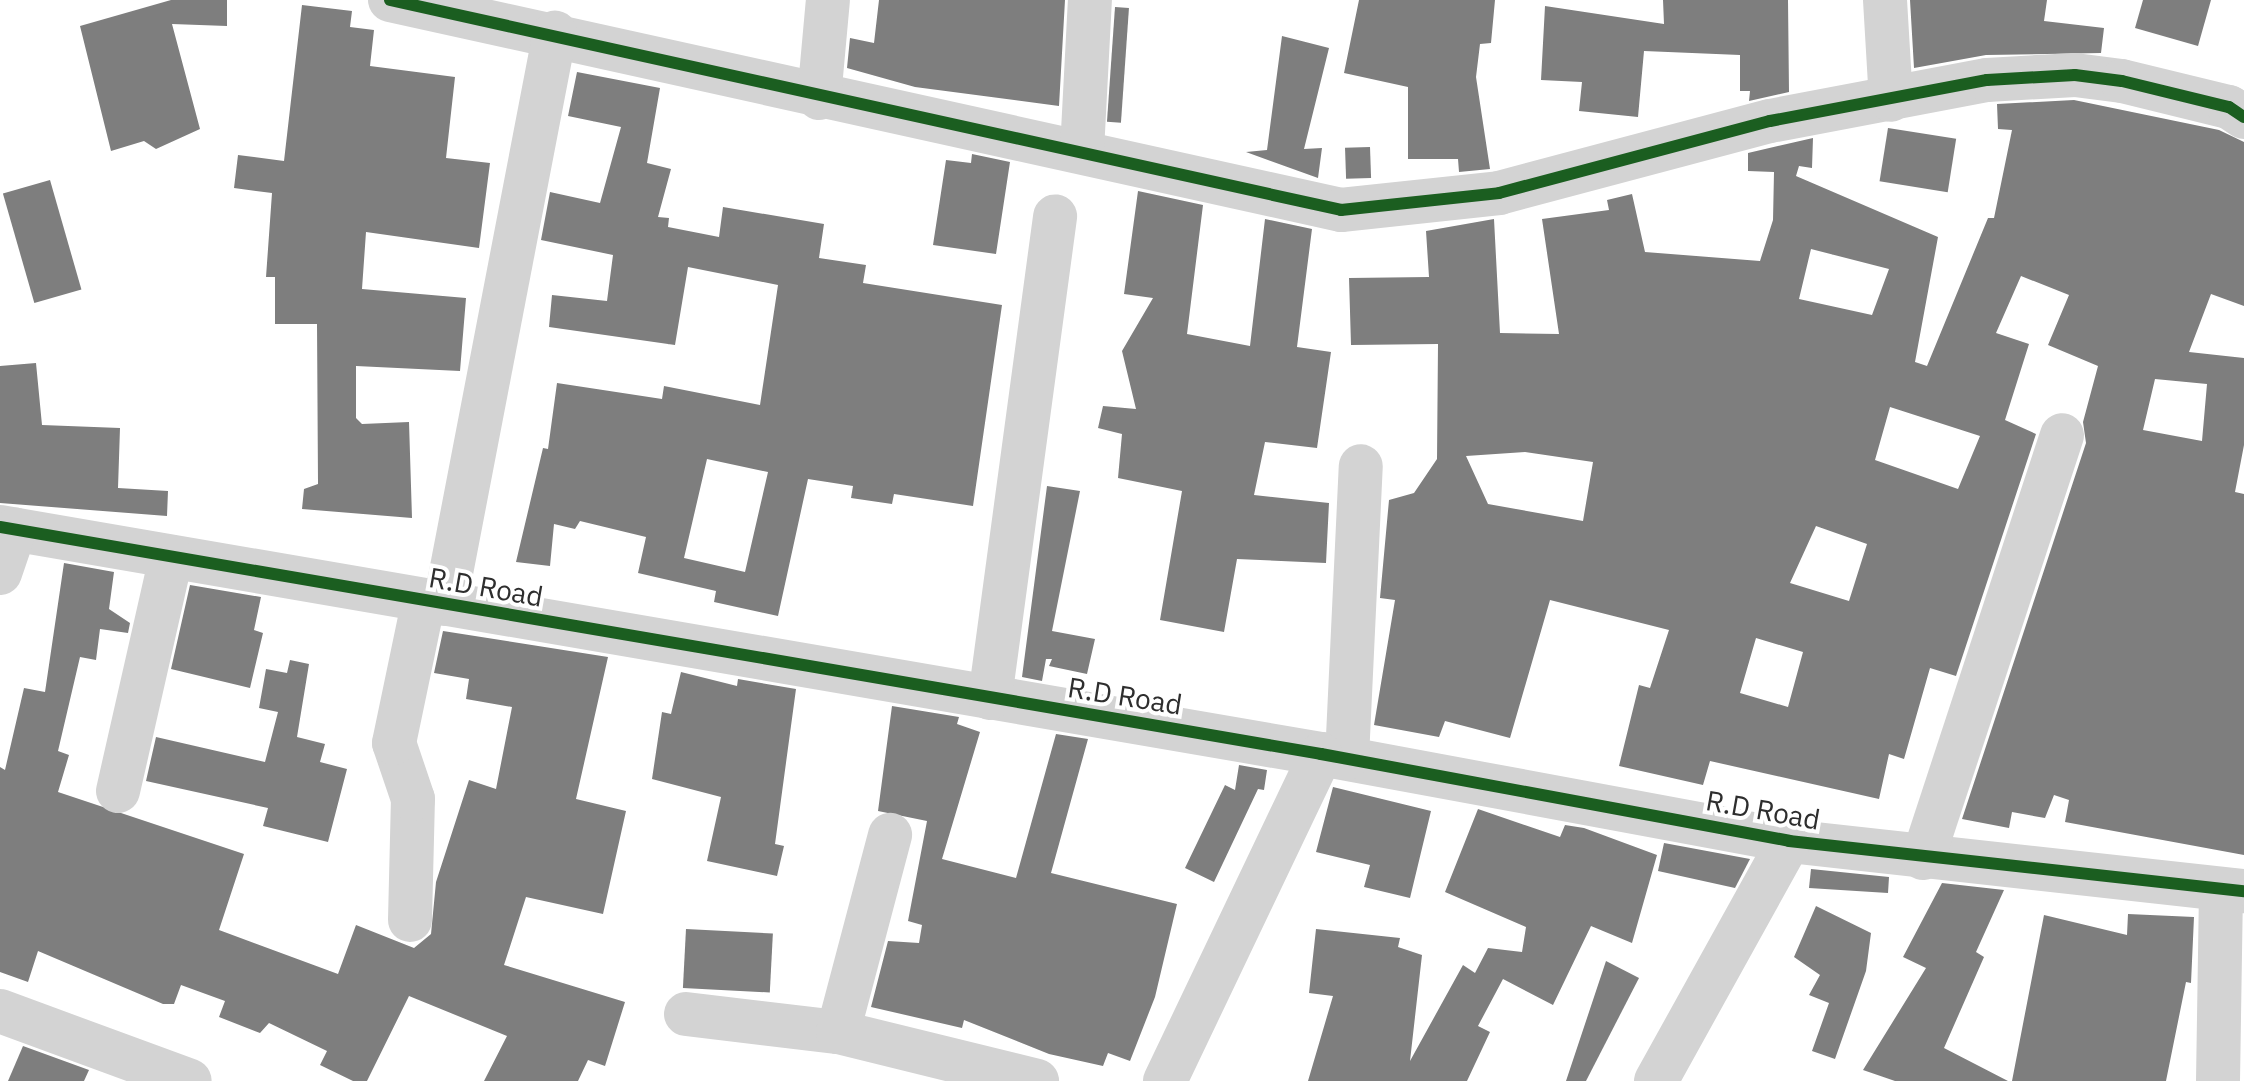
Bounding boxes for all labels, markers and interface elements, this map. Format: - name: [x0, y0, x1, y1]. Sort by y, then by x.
- street label: R.D Road: [426, 560, 546, 614]
- street label: R.D Road: [1065, 670, 1185, 722]
- street label: R.D Road: [1703, 783, 1823, 837]

